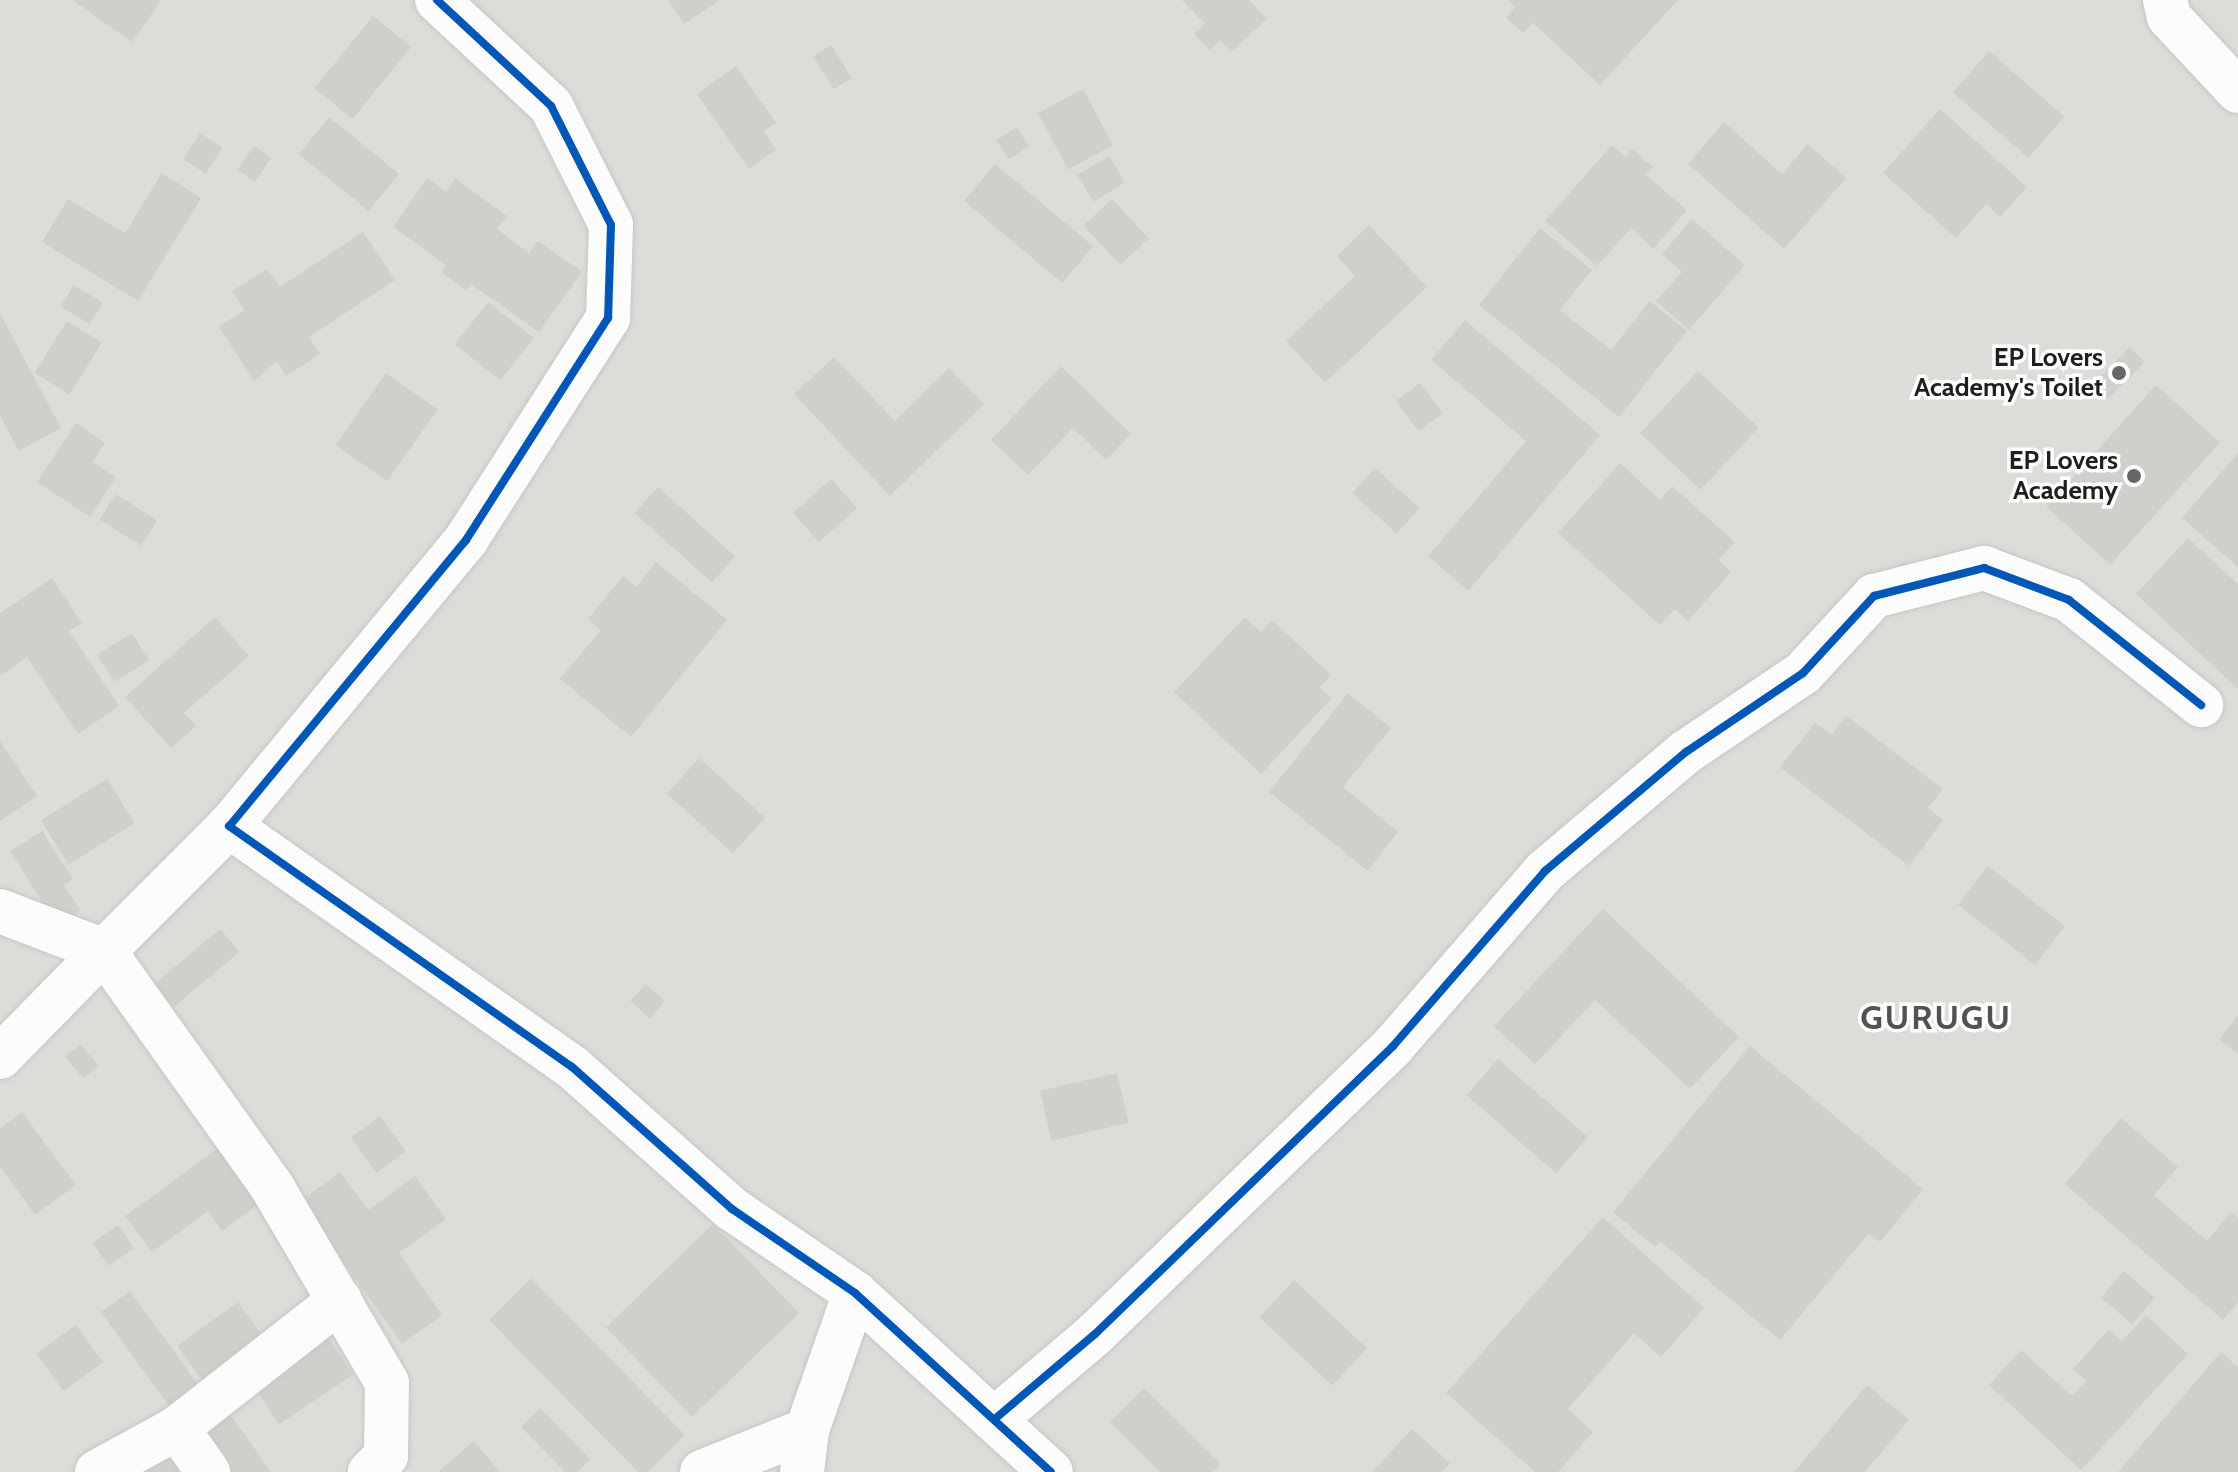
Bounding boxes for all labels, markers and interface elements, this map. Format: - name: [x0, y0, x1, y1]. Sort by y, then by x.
- place label: EP Lovers Academy's Toilet: [1914, 342, 2103, 404]
- marker: EP Lovers Academy's Toilet: [2110, 364, 2128, 382]
- place label: EP Lovers Academy: [2009, 445, 2118, 506]
- marker: EP Lovers Academy: [2125, 467, 2143, 485]
- district label: GURUGU: [1860, 998, 2012, 1038]

